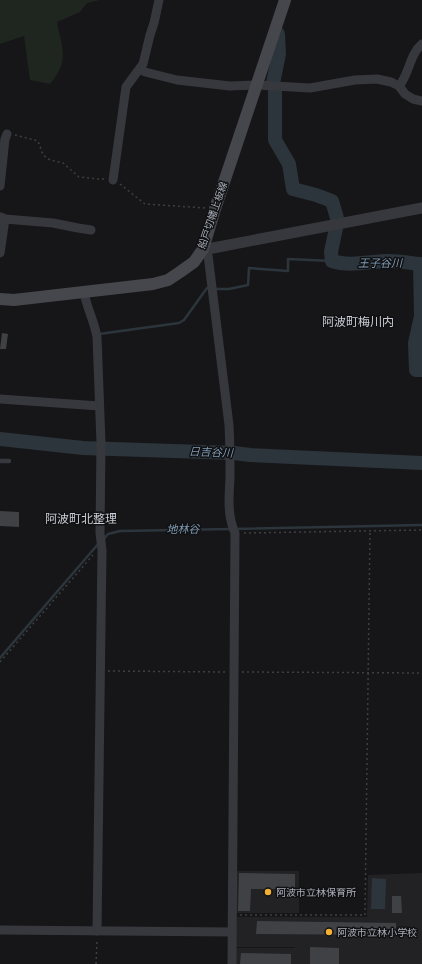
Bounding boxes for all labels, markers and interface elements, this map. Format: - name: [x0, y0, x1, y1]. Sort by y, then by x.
- street label: 船戸切幡上板線: [195, 180, 230, 250]
- water label: 王子谷川: [358, 256, 403, 270]
- district label: 阿波町梅川内: [322, 314, 394, 329]
- water label: 日吉谷川: [189, 444, 234, 460]
- district label: 阿波町北整理: [45, 511, 117, 526]
- water label: 地林谷: [166, 522, 201, 536]
- place label: 阿波市立林保育所: [276, 886, 356, 899]
- marker: 阿波市立林保育所: [263, 887, 273, 897]
- place label: 阿波市立林小学校: [337, 926, 417, 939]
- marker: 阿波市立林小学校: [324, 927, 334, 937]

